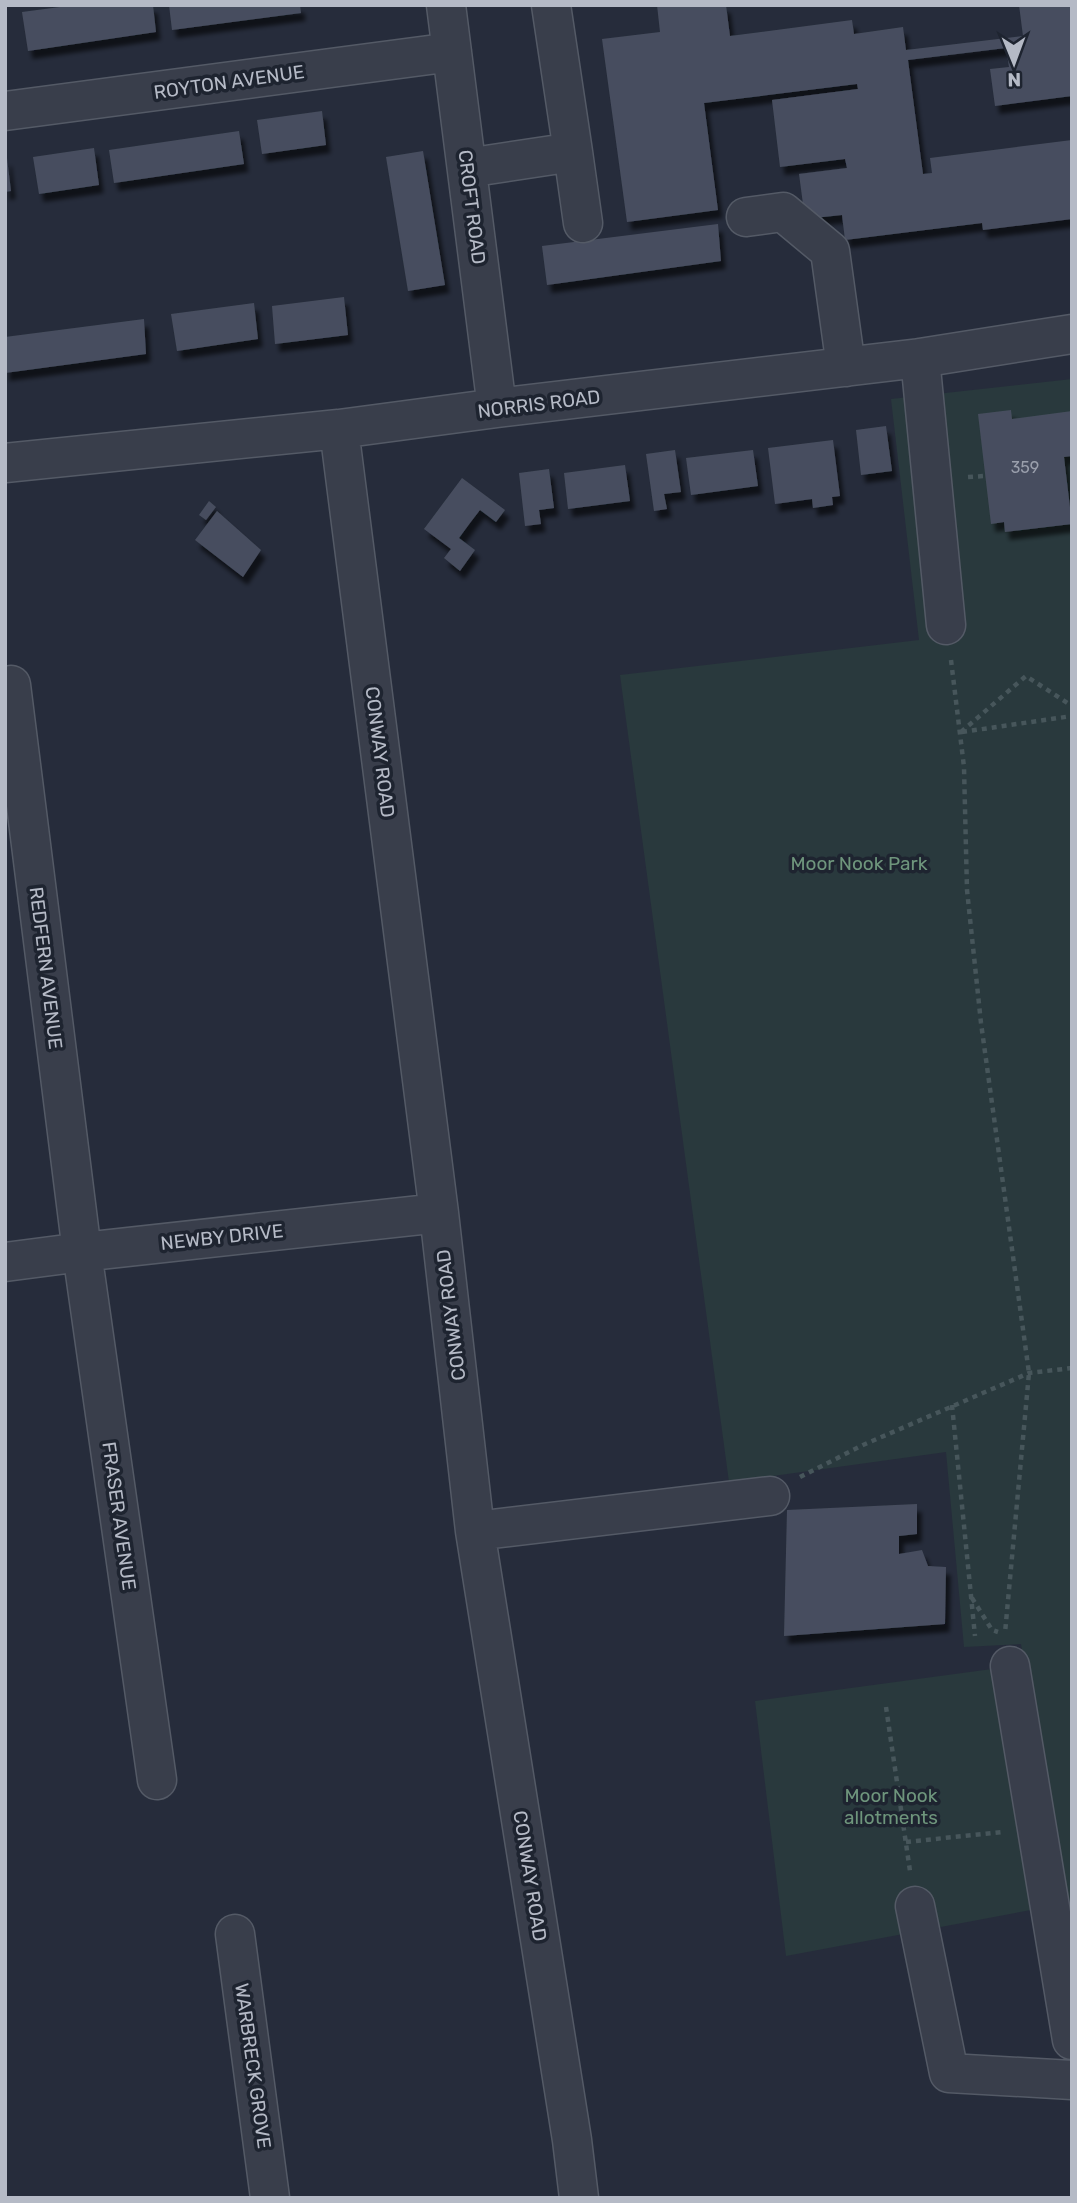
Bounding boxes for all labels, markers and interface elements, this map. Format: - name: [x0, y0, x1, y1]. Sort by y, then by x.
- north arrow: [979, 28, 1049, 98]
- street label: ROYTON AVENUE: [152, 60, 306, 104]
- text: N: [1007, 68, 1021, 91]
- street label: CROFT ROAD: [454, 148, 490, 266]
- street label: NORRIS ROAD: [476, 385, 602, 423]
- house number: 359: [1011, 458, 1039, 477]
- street label: CONWAY ROAD: [361, 685, 399, 819]
- park label: Moor Nook Park: [790, 852, 928, 875]
- street label: REDFERN AVENUE: [25, 886, 67, 1050]
- street label: NEWBY DRIVE: [159, 1219, 285, 1255]
- street label: CONWAY ROAD: [432, 1248, 470, 1382]
- street label: FRASER AVENUE: [97, 1440, 141, 1592]
- park label: Moor Nook allotments: [844, 1784, 938, 1829]
- street label: CONWAY ROAD: [508, 1809, 552, 1943]
- street label: WARBRECK GROVE: [230, 1982, 276, 2150]

